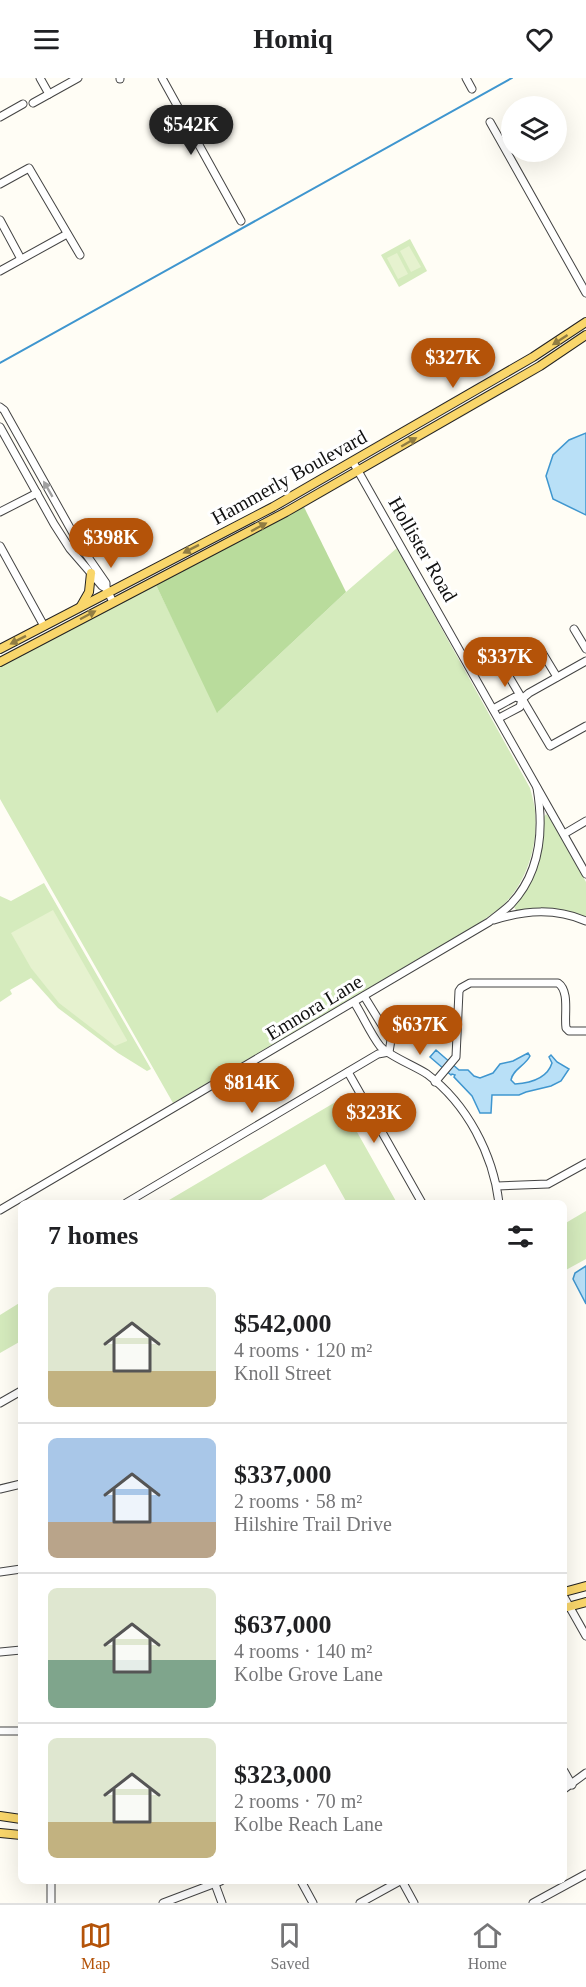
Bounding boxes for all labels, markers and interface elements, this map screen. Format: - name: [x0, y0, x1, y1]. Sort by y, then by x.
- icon: menu: [30, 23, 63, 56]
- icon: heart: [523, 23, 556, 56]
- text: Homiq: [253, 24, 333, 54]
- map controls: [501, 96, 567, 162]
- button: layers: [501, 96, 567, 162]
- pin: $542K: [149, 105, 233, 156]
- text: $542K: [163, 113, 219, 135]
- one-way arrow: [552, 334, 568, 346]
- pin: $327K: [411, 338, 495, 389]
- text: $327K: [425, 346, 481, 368]
- street label: Hammerly Boulevard: [208, 425, 371, 530]
- one-way arrow: [401, 436, 417, 447]
- one-way arrow: [43, 481, 53, 498]
- street label: Hollister Road: [384, 493, 462, 605]
- pin: $398K: [69, 518, 153, 569]
- one-way arrow: [250, 522, 267, 532]
- text: $398K: [83, 526, 139, 548]
- one-way arrow: [182, 545, 199, 554]
- one-way arrow: [80, 610, 97, 620]
- one-way arrow: [9, 635, 26, 645]
- pin: $337K: [463, 637, 547, 688]
- text: $337K: [477, 645, 533, 667]
- street label: Emnora Lane: [262, 970, 366, 1044]
- pin: $637K: [378, 1005, 462, 1056]
- text: $637K: [392, 1013, 448, 1035]
- pin: $814K: [210, 1063, 294, 1114]
- text: $814K: [224, 1071, 280, 1093]
- pin: $323K: [332, 1093, 416, 1144]
- text: $323K: [346, 1101, 402, 1123]
- icon: filters: [504, 1220, 537, 1253]
- text: 7 homes: [48, 1221, 138, 1250]
- text: $542,000: [234, 1309, 332, 1338]
- icon: home: [96, 1311, 168, 1383]
- text: 4 rooms · 120 m²: [234, 1339, 372, 1361]
- text: Knoll Street: [234, 1362, 331, 1384]
- text: $337,000: [234, 1460, 332, 1489]
- icon: home: [96, 1462, 168, 1534]
- text: 2 rooms · 58 m²: [234, 1490, 362, 1512]
- text: Hilshire Trail Drive: [234, 1513, 392, 1535]
- text: $637,000: [234, 1610, 332, 1639]
- icon: home: [96, 1612, 168, 1684]
- text: 4 rooms · 140 m²: [234, 1640, 372, 1662]
- text: Kolbe Grove Lane: [234, 1663, 383, 1685]
- text: $323,000: [234, 1760, 332, 1789]
- icon: home: [96, 1762, 168, 1834]
- text: 2 rooms · 70 m²: [234, 1790, 362, 1812]
- text: Kolbe Reach Lane: [234, 1813, 383, 1835]
- tab: Map: [79, 1919, 112, 1973]
- tab: Saved: [270, 1919, 309, 1973]
- tab: Home: [468, 1919, 507, 1973]

